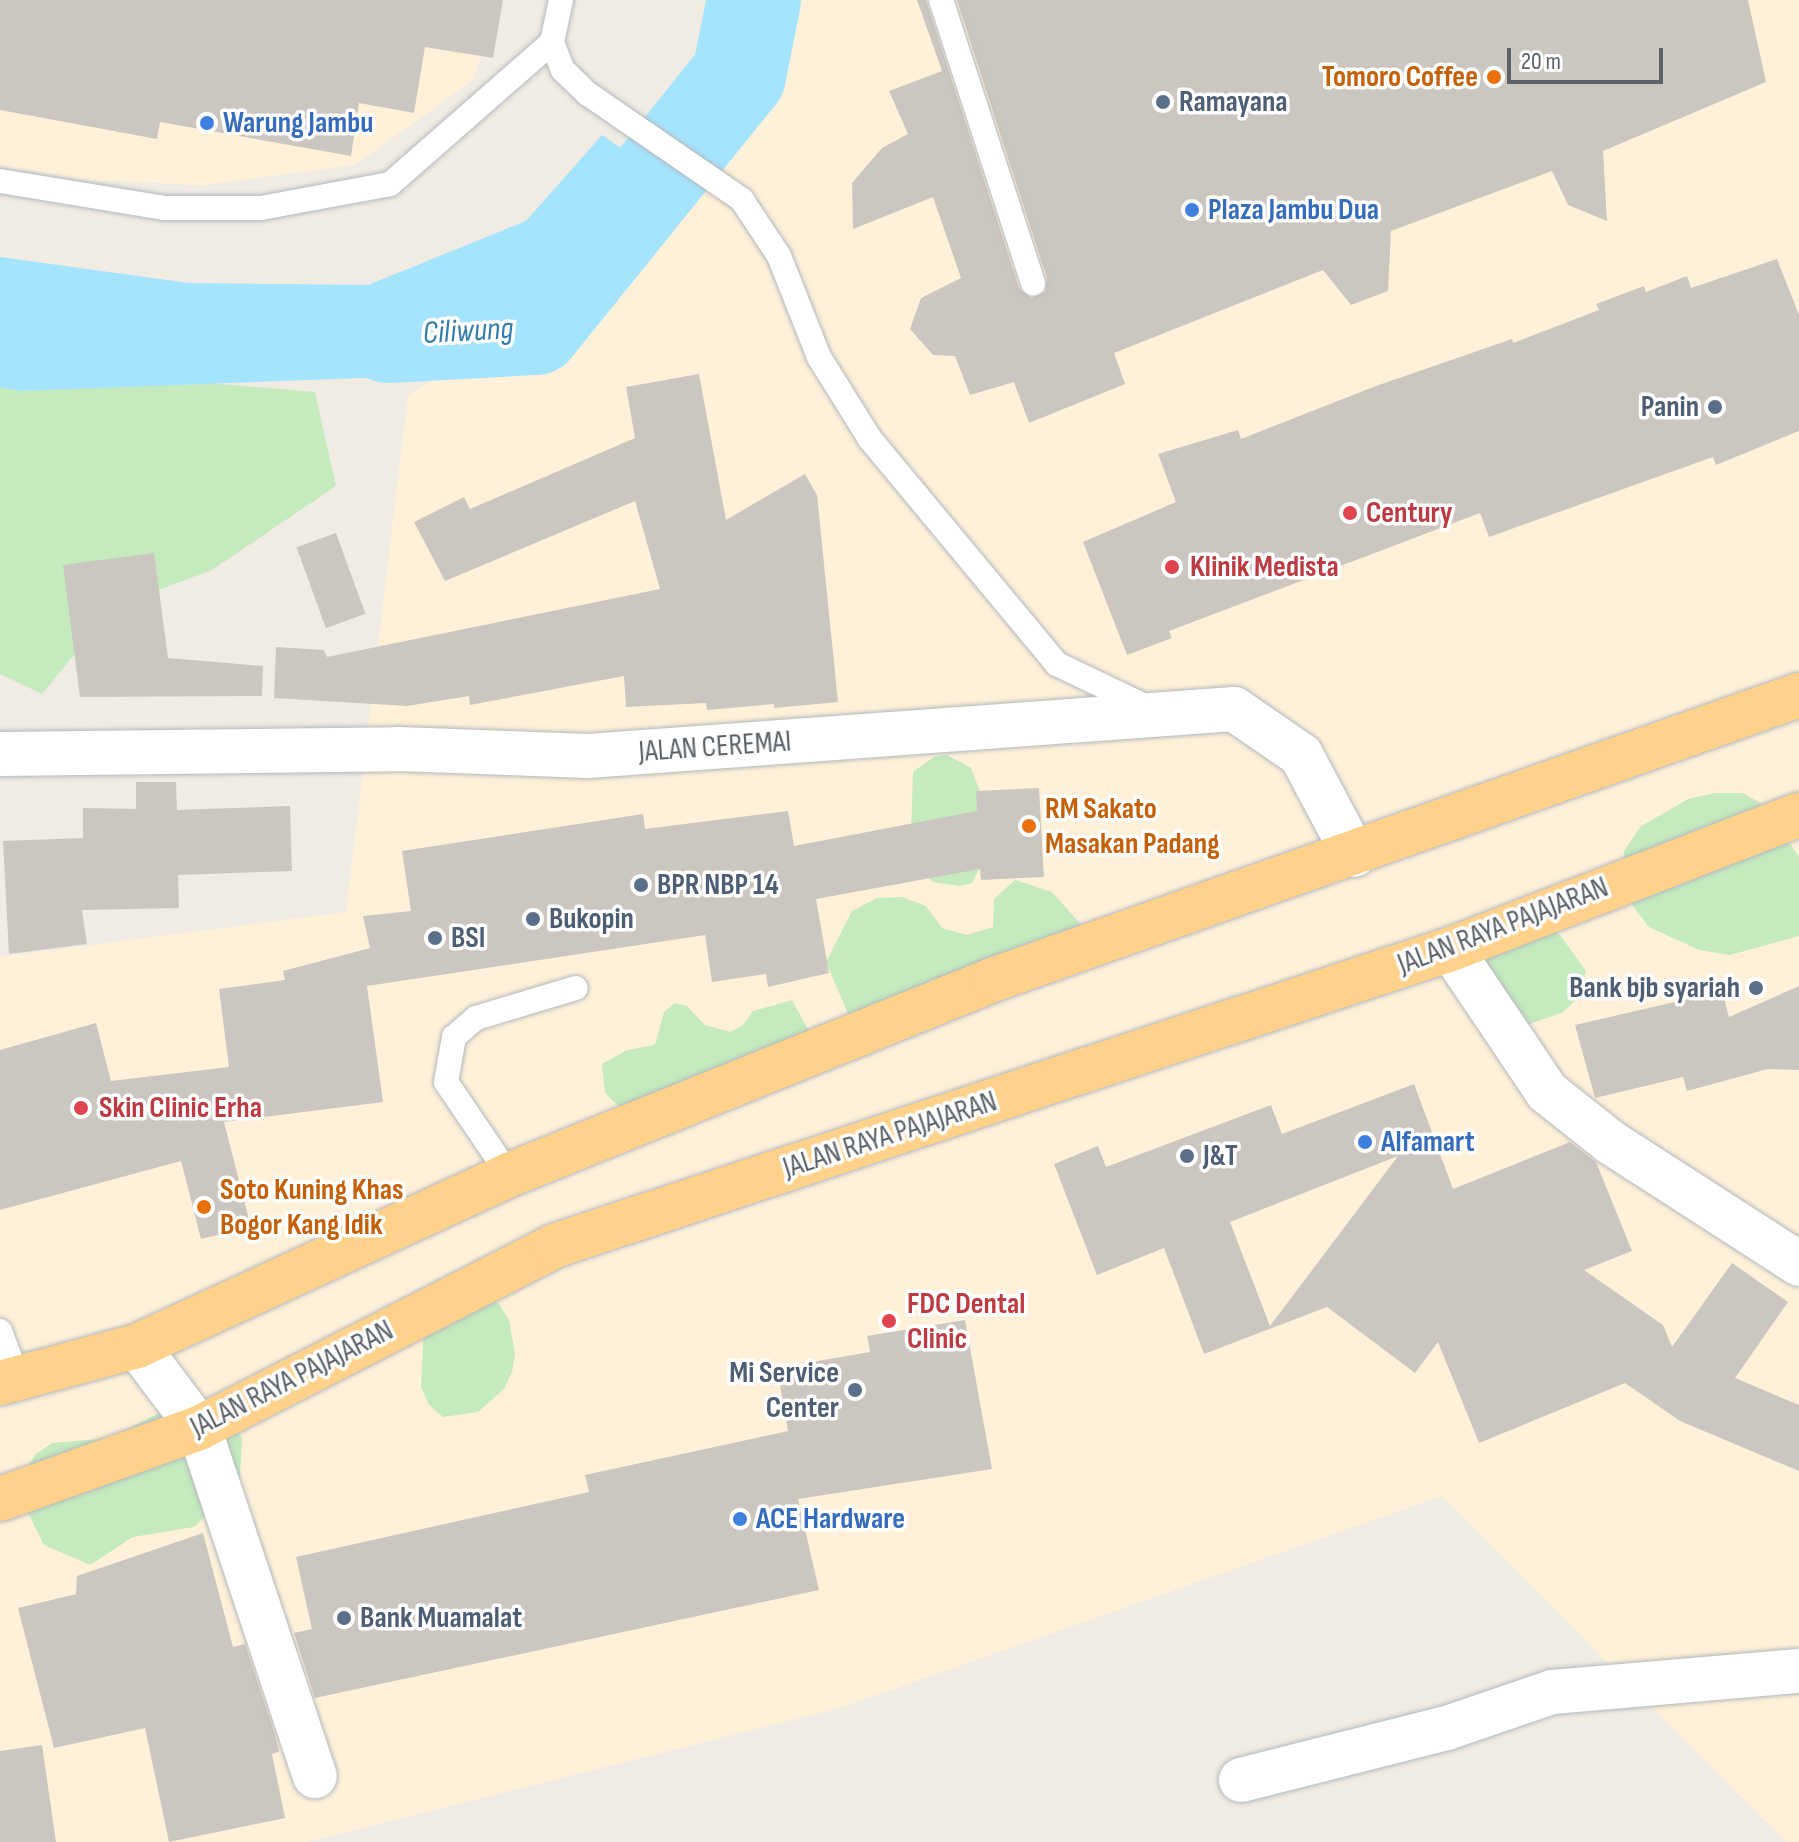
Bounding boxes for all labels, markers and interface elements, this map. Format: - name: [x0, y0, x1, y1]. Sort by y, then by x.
- scale bar: [1511, 32, 1667, 82]
- text: 20 m: [1521, 47, 1561, 76]
- place label: Tomoro Coffee: [1322, 59, 1478, 95]
- marker: Tomoro Coffee: [1485, 68, 1503, 86]
- place label: Ramayana: [1179, 84, 1288, 120]
- marker: Ramayana: [1154, 93, 1172, 111]
- place label: Warung Jambu: [223, 105, 373, 141]
- marker: Warung Jambu: [198, 114, 216, 132]
- place label: Plaza Jambu Dua: [1208, 192, 1379, 228]
- marker: Plaza Jambu Dua: [1183, 201, 1201, 219]
- water label: Ciliwung: [422, 310, 514, 354]
- place label: Panin: [1641, 389, 1699, 425]
- marker: Panin: [1706, 398, 1724, 416]
- place label: Century: [1366, 495, 1453, 531]
- marker: Century: [1341, 504, 1359, 522]
- place label: Klinik Medista: [1190, 549, 1339, 585]
- marker: Klinik Medista: [1161, 556, 1183, 578]
- street label: JALAN CEREMAI: [637, 724, 793, 770]
- place label: RM Sakato Masakan Padang: [1045, 791, 1220, 862]
- marker: RM Sakato Masakan Padang: [1020, 817, 1038, 835]
- place label: BPR NBP 14: [657, 867, 779, 903]
- street label: JALAN RAYA PAJAJARAN: [1393, 869, 1613, 983]
- marker: BPR NBP 14: [632, 876, 650, 894]
- place label: Bukopin: [549, 901, 634, 937]
- marker: Bukopin: [524, 910, 542, 928]
- place label: BSI: [451, 920, 485, 956]
- marker: BSI: [426, 929, 444, 947]
- place label: Bank bjb syariah: [1569, 970, 1740, 1006]
- marker: Bank bjb syariah: [1747, 979, 1765, 997]
- street label: JALAN RAYA PAJAJARAN: [779, 1083, 1001, 1187]
- place label: Skin Clinic Erha: [99, 1090, 262, 1126]
- marker: Skin Clinic Erha: [70, 1097, 92, 1119]
- place label: Alfamart: [1381, 1124, 1475, 1160]
- marker: Alfamart: [1356, 1133, 1374, 1151]
- place label: J&T: [1203, 1138, 1238, 1174]
- marker: J&T: [1178, 1147, 1196, 1165]
- place label: Soto Kuning Khas Bogor Kang Idik: [220, 1172, 404, 1242]
- marker: Soto Kuning Khas Bogor Kang Idik: [195, 1198, 213, 1216]
- place label: FDC Dental Clinic: [907, 1286, 1025, 1356]
- marker: FDC Dental Clinic: [878, 1310, 900, 1332]
- street label: JALAN RAYA PAJAJARAN: [185, 1312, 399, 1446]
- place label: Mi Service Center: [729, 1355, 839, 1426]
- marker: Mi Service Center: [846, 1381, 864, 1399]
- place label: ACE Hardware: [756, 1501, 905, 1537]
- marker: ACE Hardware: [731, 1510, 749, 1528]
- place label: Bank Muamalat: [360, 1600, 522, 1636]
- marker: Bank Muamalat: [335, 1609, 353, 1627]

